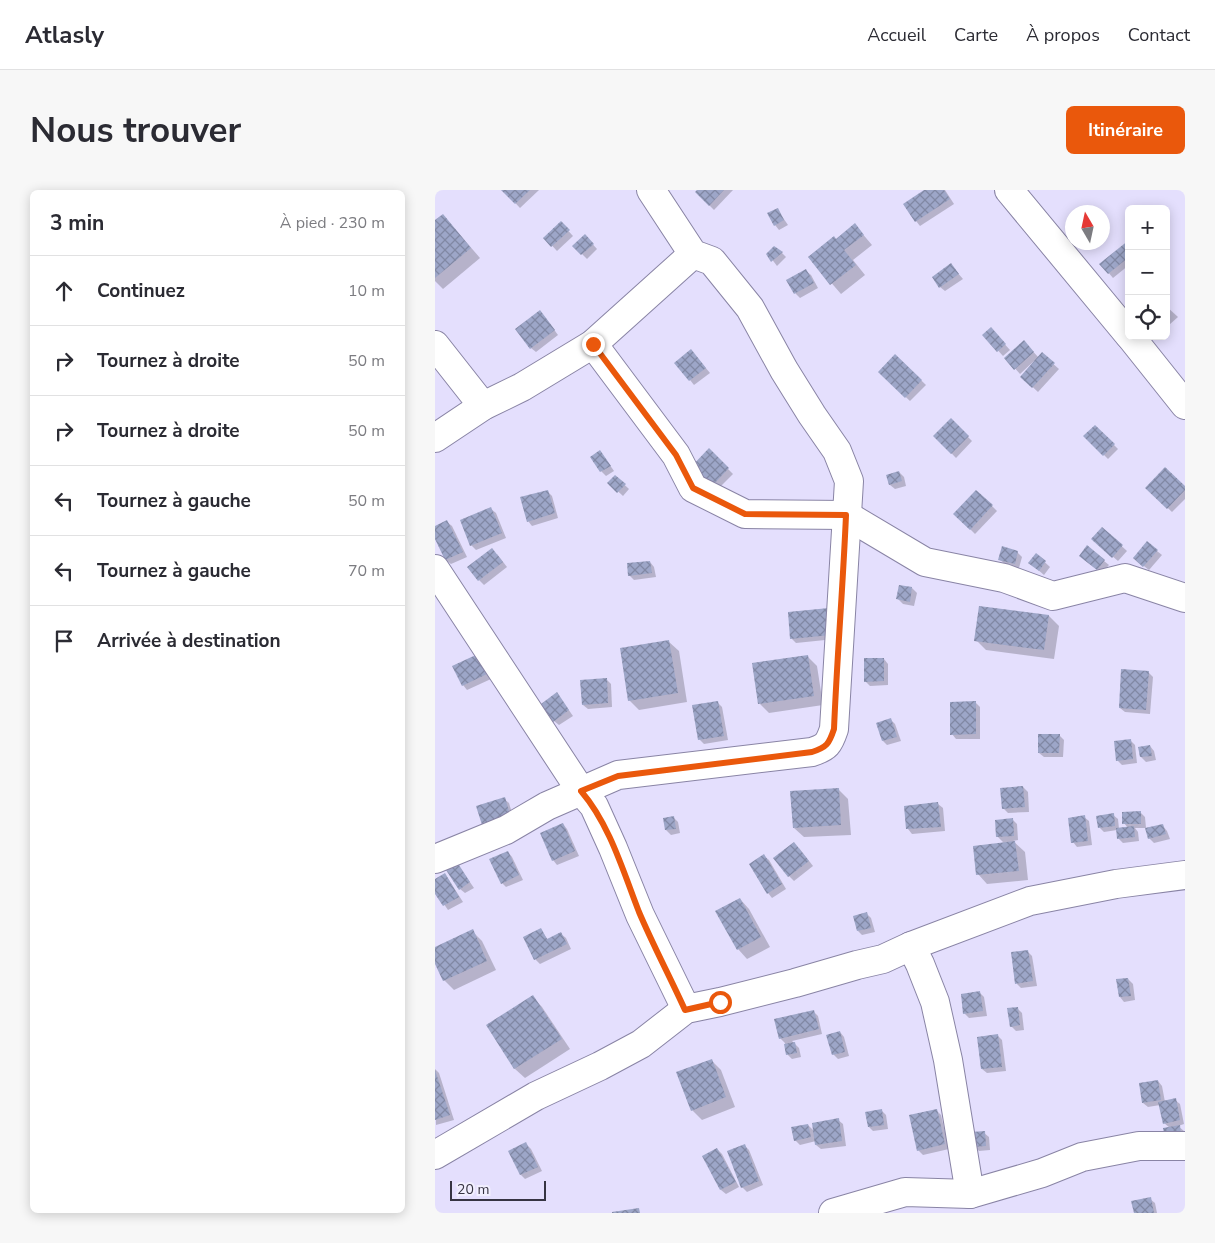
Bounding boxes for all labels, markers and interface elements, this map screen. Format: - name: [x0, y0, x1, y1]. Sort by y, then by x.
- text: Atlasly: [25, 19, 104, 51]
- text: Accueil: [867, 23, 926, 47]
- text: Carte: [954, 23, 998, 47]
- text: À propos: [1026, 23, 1100, 47]
- text: Contact: [1128, 23, 1190, 47]
- button: Itinéraire: [1066, 106, 1185, 154]
- text: Nous trouver: [30, 107, 241, 154]
- north arrow: [1065, 205, 1110, 250]
- map controls: [1125, 205, 1170, 340]
- button: +: [1125, 205, 1170, 250]
- text: 3 min: [50, 209, 104, 237]
- text: À pied · 230 m: [280, 212, 385, 234]
- button: −: [1125, 250, 1170, 295]
- icon: ahead: [50, 277, 78, 305]
- text: Continuez: [97, 278, 185, 304]
- text: 10 m: [348, 280, 385, 302]
- button: locate: [1125, 295, 1170, 340]
- route end: [582, 333, 605, 356]
- icon: right: [50, 347, 78, 375]
- text: Tournez à droite: [97, 348, 240, 374]
- text: 50 m: [348, 350, 385, 372]
- icon: right: [50, 417, 78, 445]
- text: Tournez à droite: [97, 418, 240, 444]
- text: 50 m: [348, 420, 385, 442]
- icon: left: [50, 487, 78, 515]
- text: Tournez à gauche: [97, 488, 251, 514]
- text: 50 m: [348, 490, 385, 512]
- icon: left: [50, 557, 78, 585]
- text: Tournez à gauche: [97, 558, 251, 584]
- text: 70 m: [348, 560, 385, 582]
- icon: arrive: [50, 627, 78, 655]
- text: Arrivée à destination: [97, 628, 281, 654]
- route start: [709, 991, 732, 1014]
- scale bar: [450, 1178, 546, 1201]
- text: 20 m: [457, 1180, 489, 1199]

